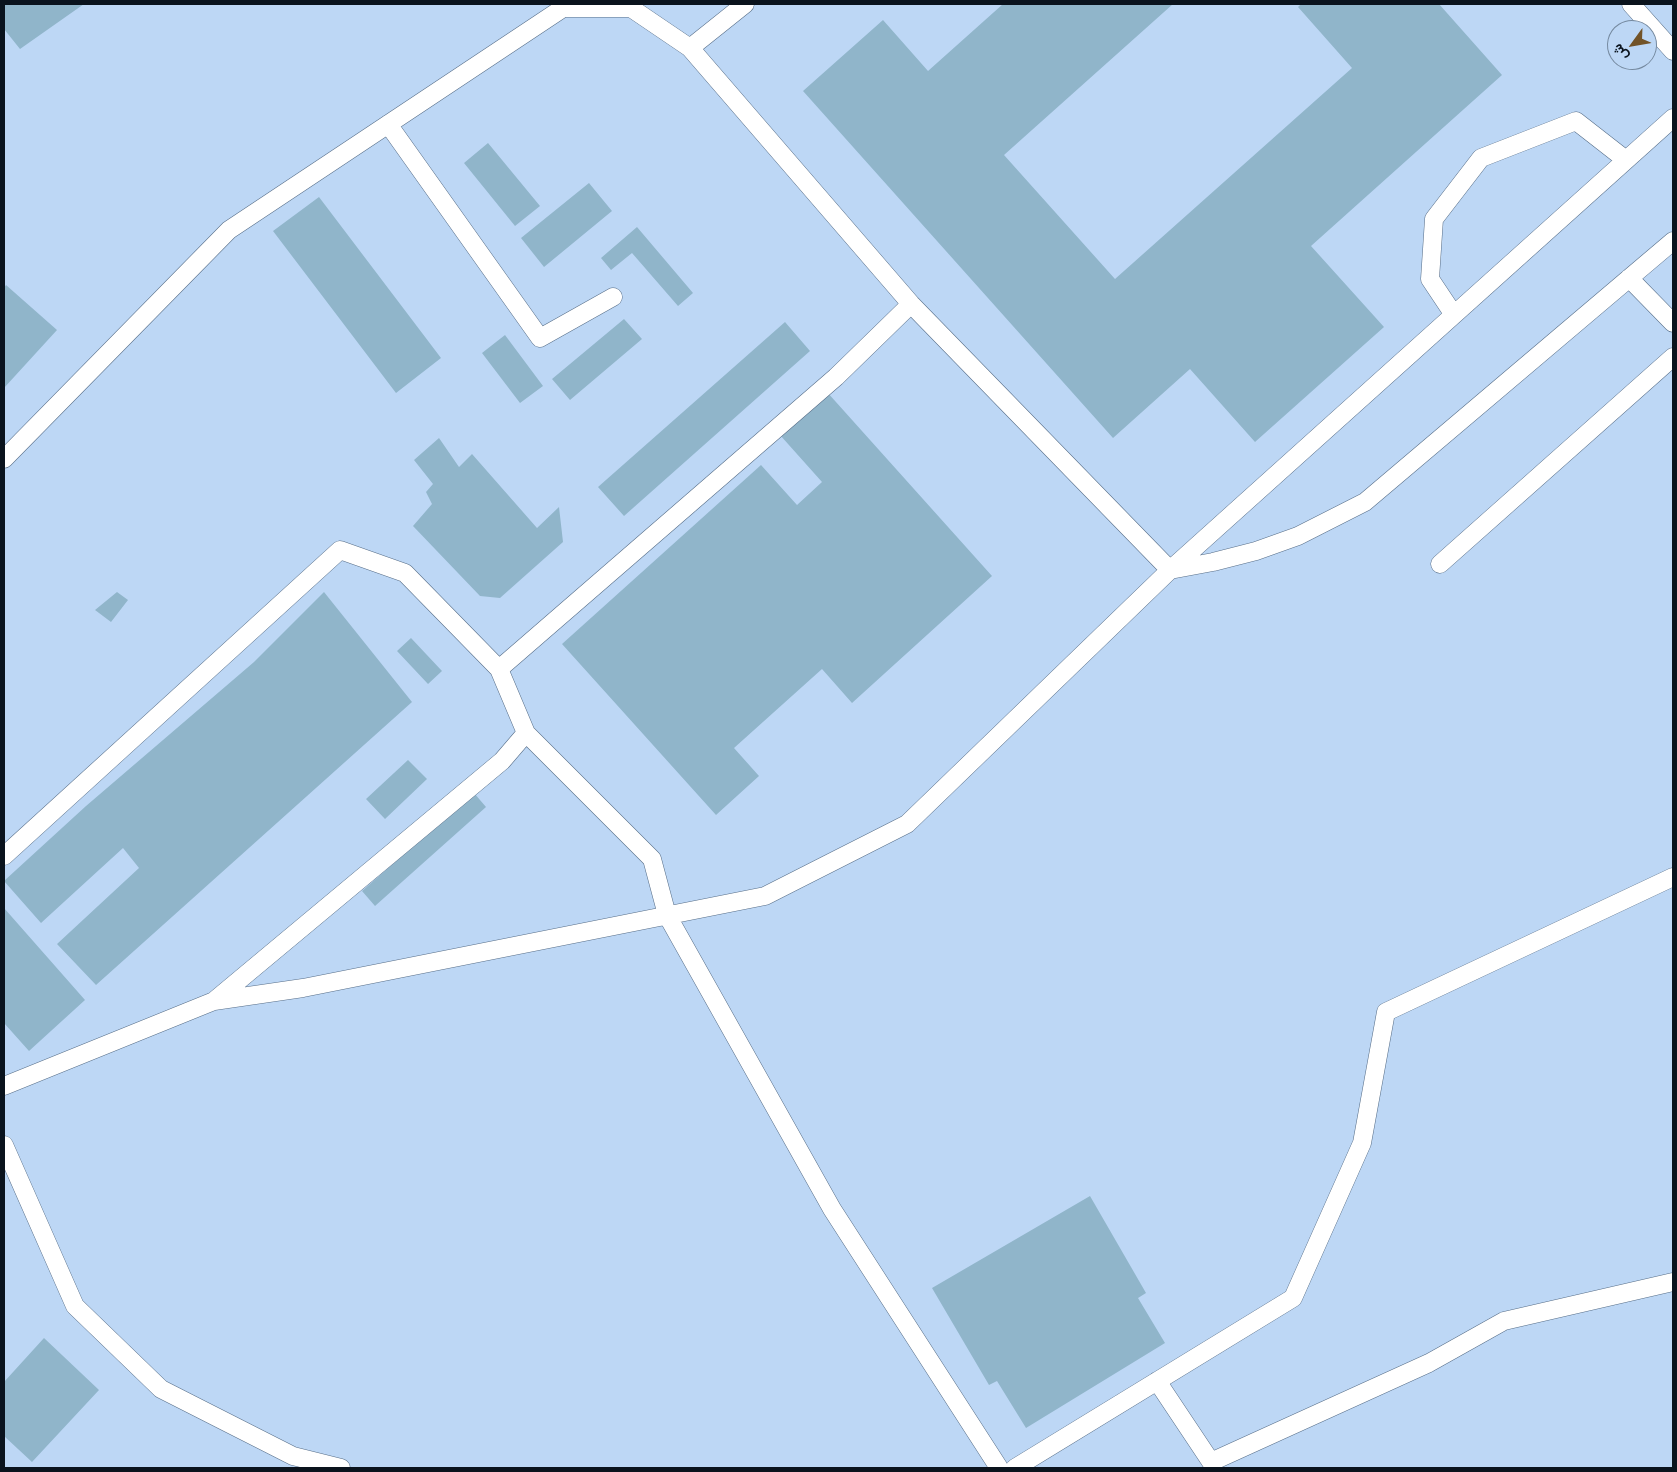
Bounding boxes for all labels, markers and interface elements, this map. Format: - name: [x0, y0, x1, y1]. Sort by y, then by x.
- north arrow: [1607, 20, 1657, 70]
- text: ش: [1608, 41, 1632, 64]

